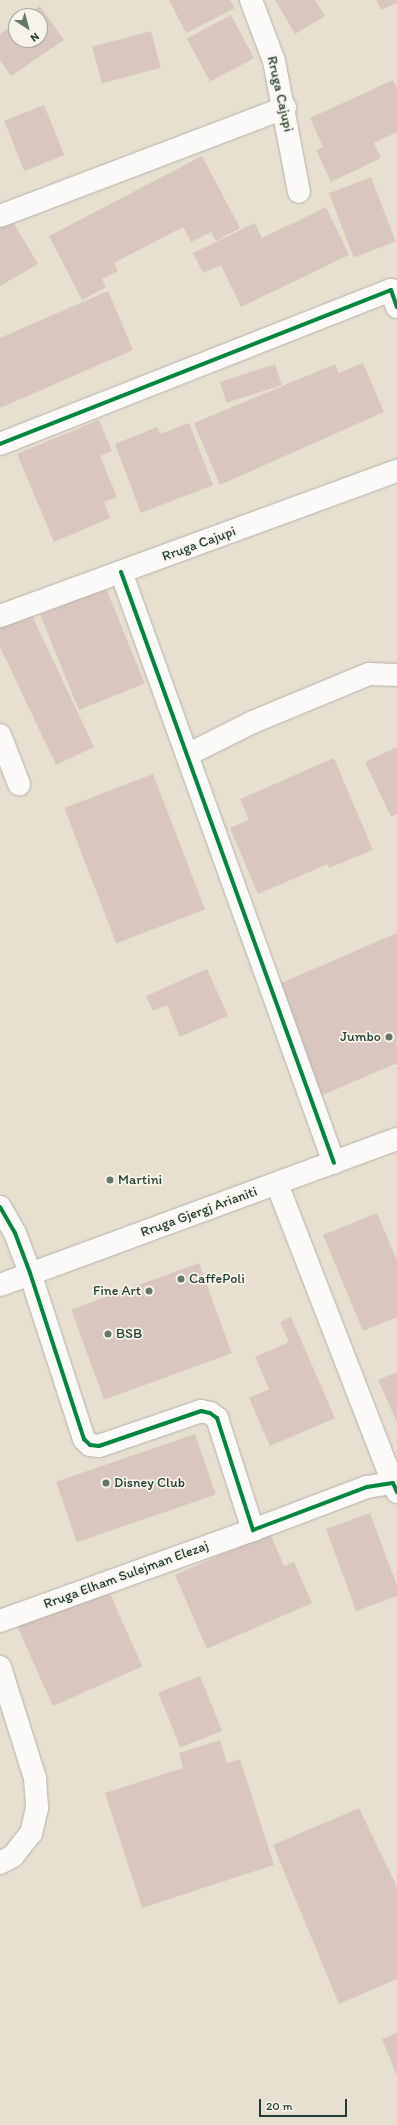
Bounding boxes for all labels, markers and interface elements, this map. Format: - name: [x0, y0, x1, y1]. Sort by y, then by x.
- north arrow: [8, 8, 48, 48]
- text: N: [28, 30, 42, 45]
- street label: Rruga Cajupi: [263, 55, 297, 133]
- street label: Rruga Cajupi: [160, 523, 238, 565]
- place label: Jumbo: [340, 1029, 381, 1045]
- marker: Jumbo: [384, 1032, 394, 1042]
- place label: Martini: [118, 1172, 162, 1188]
- marker: Martini: [105, 1175, 115, 1185]
- street label: Rruga Gjergj Arianiti: [139, 1183, 259, 1241]
- place label: CaffePoli: [189, 1271, 245, 1287]
- marker: CaffePoli: [176, 1274, 186, 1284]
- place label: Fine Art: [93, 1283, 141, 1299]
- marker: Fine Art: [144, 1286, 154, 1296]
- place label: BSB: [116, 1326, 142, 1342]
- marker: BSB: [103, 1329, 113, 1339]
- place label: Disney Club: [114, 1475, 185, 1491]
- marker: Disney Club: [101, 1478, 111, 1488]
- street label: Rruga Elham Sulejman Elezaj: [41, 1537, 211, 1613]
- scale bar: [261, 2091, 349, 2117]
- text: 20 m: [266, 2099, 293, 2113]

